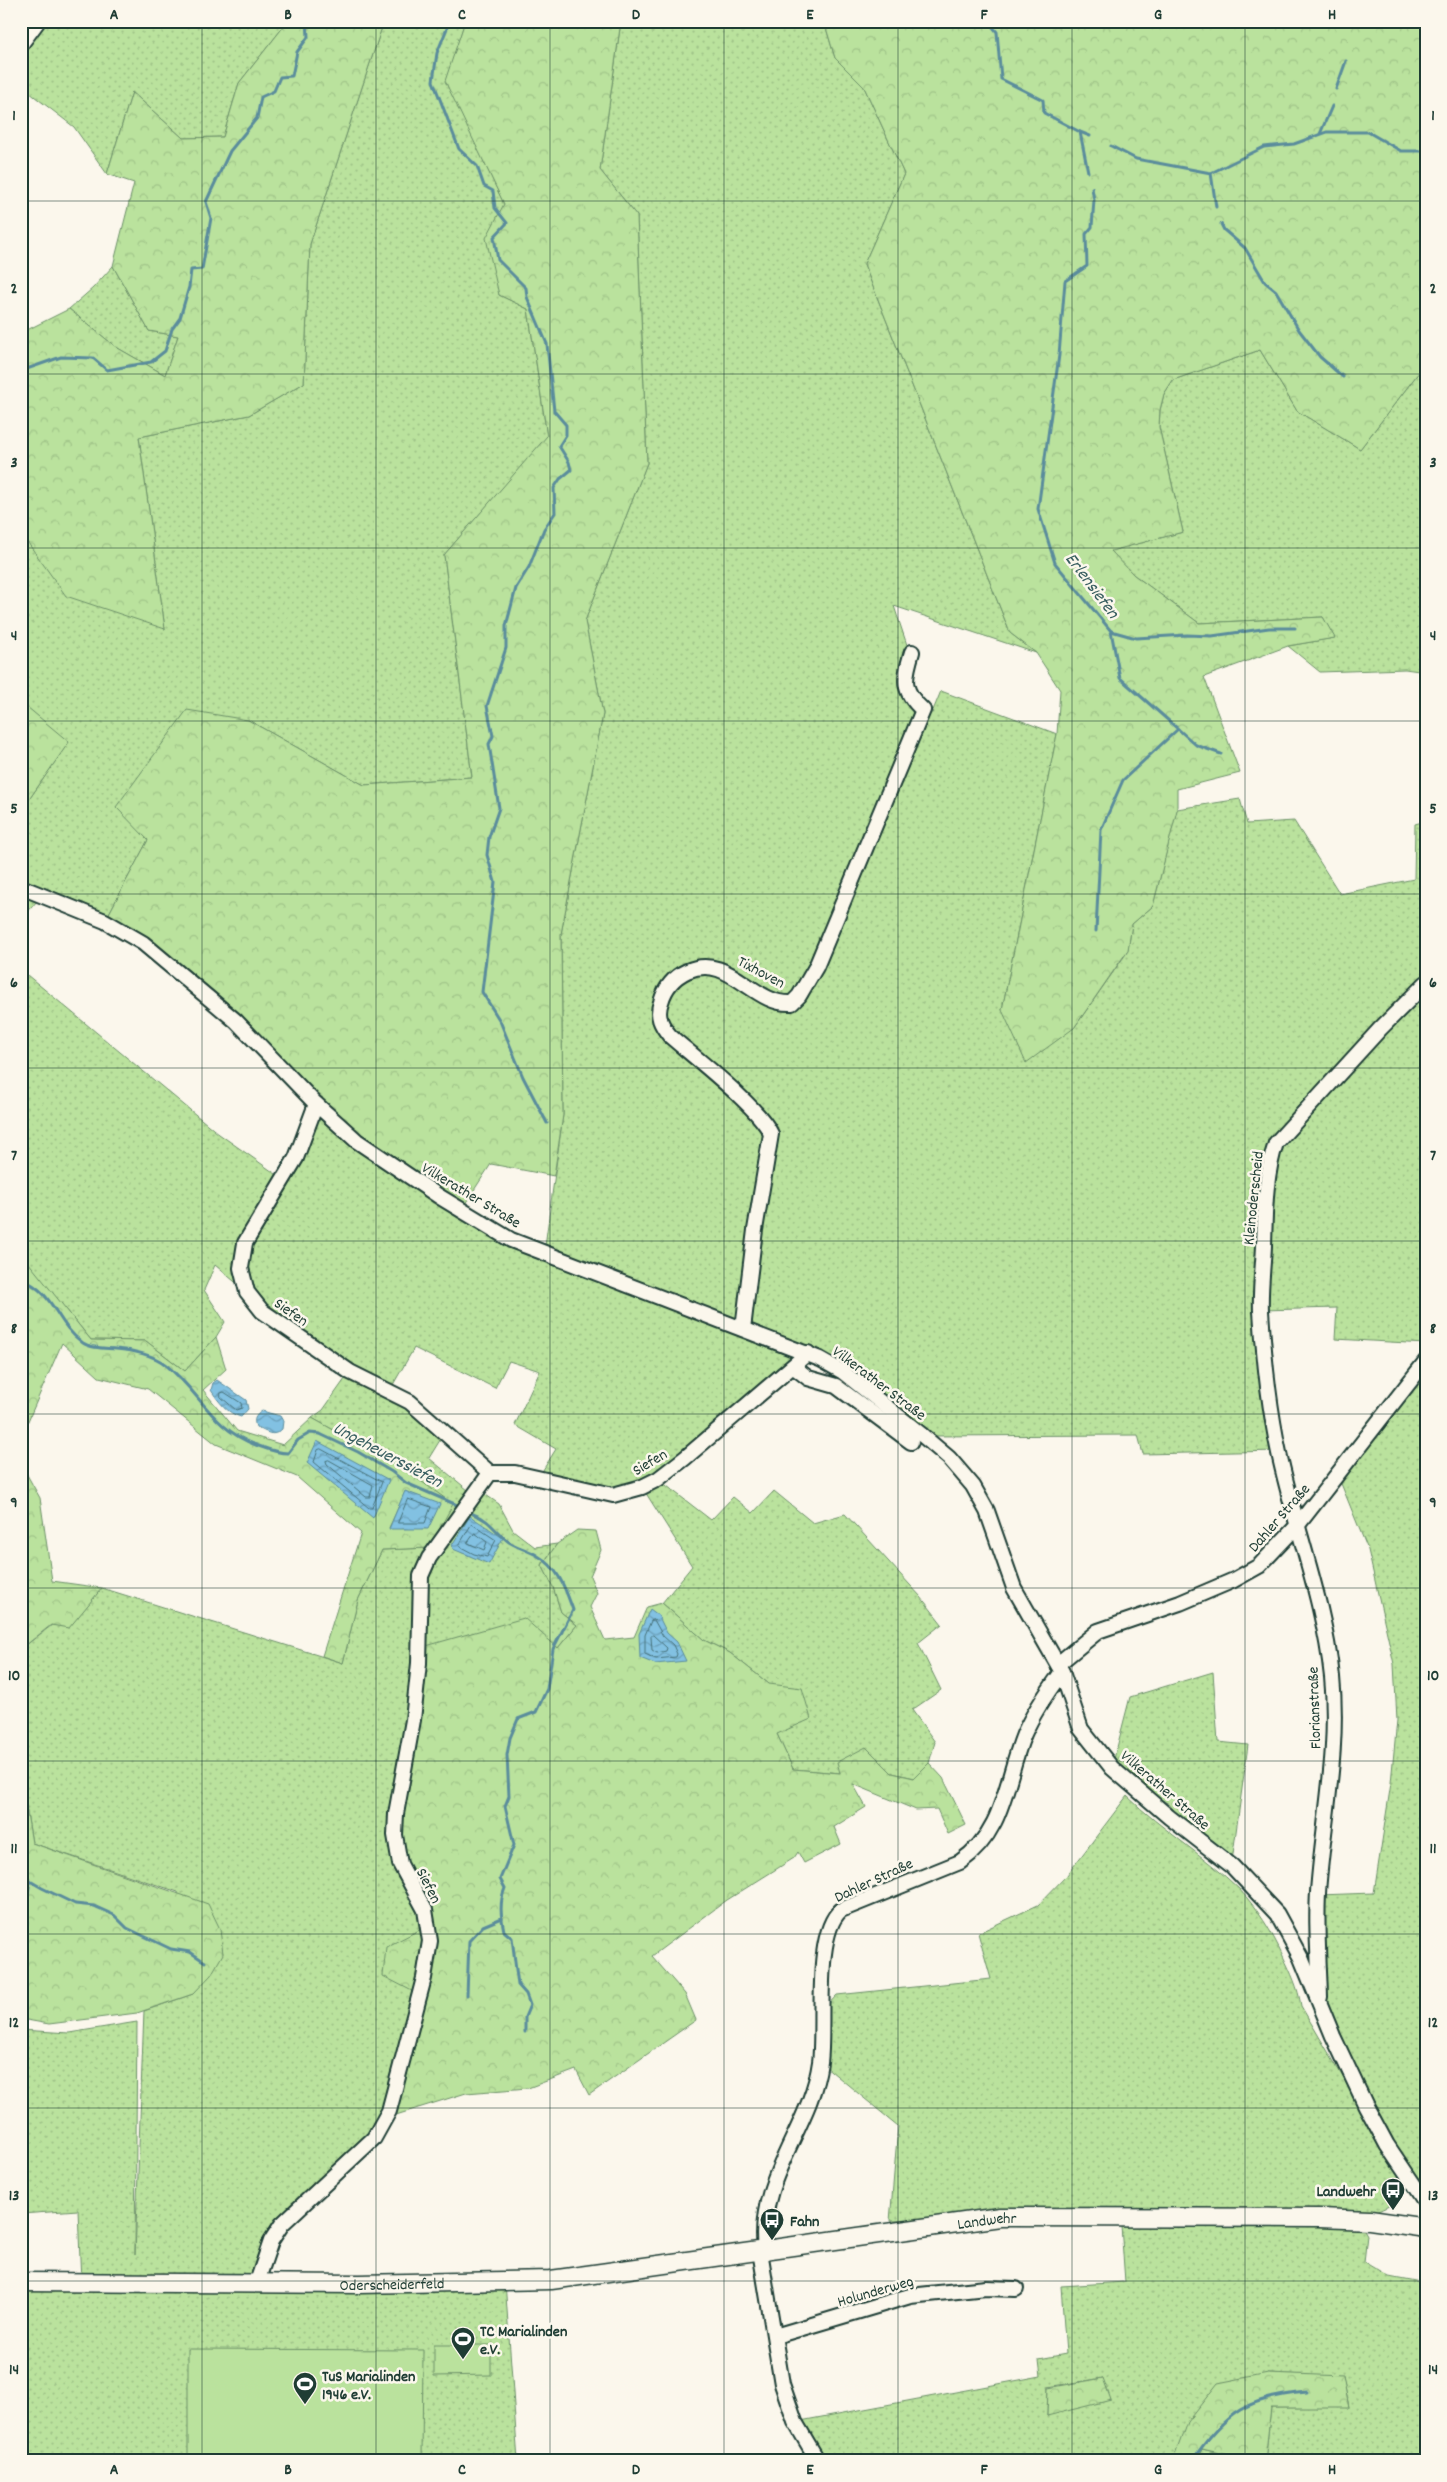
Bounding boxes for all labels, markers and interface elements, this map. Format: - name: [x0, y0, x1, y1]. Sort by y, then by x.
- text: A: [110, 4, 119, 27]
- text: B: [284, 4, 292, 27]
- text: C: [458, 4, 466, 27]
- text: D: [632, 4, 641, 27]
- text: E: [806, 4, 814, 27]
- text: F: [980, 4, 988, 27]
- text: G: [1154, 4, 1162, 27]
- text: H: [1328, 4, 1336, 27]
- text: 1: [12, 105, 16, 128]
- text: 1: [1431, 105, 1435, 128]
- text: 2: [11, 278, 18, 301]
- text: 2: [1430, 278, 1437, 301]
- text: 3: [10, 452, 18, 475]
- text: 3: [1429, 452, 1437, 475]
- water label: Erlensiefen: [1058, 548, 1124, 625]
- text: 4: [11, 625, 17, 648]
- text: 4: [1430, 625, 1436, 648]
- text: 5: [10, 798, 18, 821]
- text: 5: [1429, 798, 1437, 821]
- street label: Tixhoven: [733, 951, 789, 995]
- text: 6: [10, 972, 18, 995]
- text: 6: [1429, 972, 1437, 995]
- text: 7: [11, 1145, 17, 1168]
- text: 7: [1430, 1145, 1436, 1168]
- street label: Kleinoderscheid: [1238, 1150, 1271, 1246]
- street label: Vilkerather Straße: [417, 1157, 525, 1235]
- street label: Siefen: [269, 1293, 312, 1333]
- text: 8: [11, 1318, 18, 1341]
- text: 8: [1430, 1318, 1437, 1341]
- street label: Vilkerather Straße: [827, 1341, 930, 1427]
- water label: Ungeheuerssiefen: [328, 1417, 446, 1496]
- street label: Siefen: [628, 1444, 672, 1483]
- street label: Dahler Straße: [1243, 1479, 1316, 1558]
- text: 9: [10, 1492, 18, 1515]
- text: 9: [1429, 1492, 1437, 1515]
- text: 10: [8, 1665, 20, 1688]
- text: 10: [1427, 1665, 1439, 1688]
- street label: Florianstraße: [1303, 1666, 1328, 1750]
- street label: Vilkerather Straße: [1114, 1745, 1214, 1836]
- text: 11: [10, 1838, 18, 1861]
- text: 11: [1429, 1838, 1437, 1861]
- street label: Dahler Straße: [831, 1853, 917, 1910]
- street label: Siefen: [409, 1864, 446, 1908]
- text: 12: [9, 2012, 19, 2035]
- text: 12: [1428, 2012, 1438, 2035]
- bus stop icon: Landwehr: [1380, 2177, 1406, 2211]
- place label: Landwehr: [1316, 2181, 1377, 2204]
- text: 13: [9, 2185, 19, 2208]
- text: 13: [1428, 2185, 1438, 2208]
- bus stop icon: Fahn: [759, 2207, 785, 2241]
- street label: Landwehr: [956, 2208, 1016, 2237]
- place label: Fahn: [790, 2211, 819, 2234]
- street label: Holunderweg: [835, 2271, 916, 2314]
- street label: Oderscheiderfeld: [340, 2273, 445, 2298]
- place label: TC Marialinden e.V.: [480, 2321, 567, 2362]
- sports icon: TC Marialinden e.V.: [450, 2326, 476, 2360]
- text: 14: [9, 2359, 19, 2382]
- text: 14: [1428, 2359, 1438, 2382]
- place label: TuS Marialinden 1946 e.V.: [322, 2366, 415, 2407]
- sports icon: TuS Marialinden 1946 e.V.: [292, 2371, 318, 2405]
- text: A: [110, 2459, 119, 2482]
- text: B: [284, 2459, 292, 2482]
- text: C: [458, 2459, 466, 2482]
- text: D: [632, 2459, 641, 2482]
- text: E: [806, 2459, 814, 2482]
- text: F: [980, 2459, 988, 2482]
- text: G: [1154, 2459, 1162, 2482]
- text: H: [1328, 2459, 1336, 2482]

